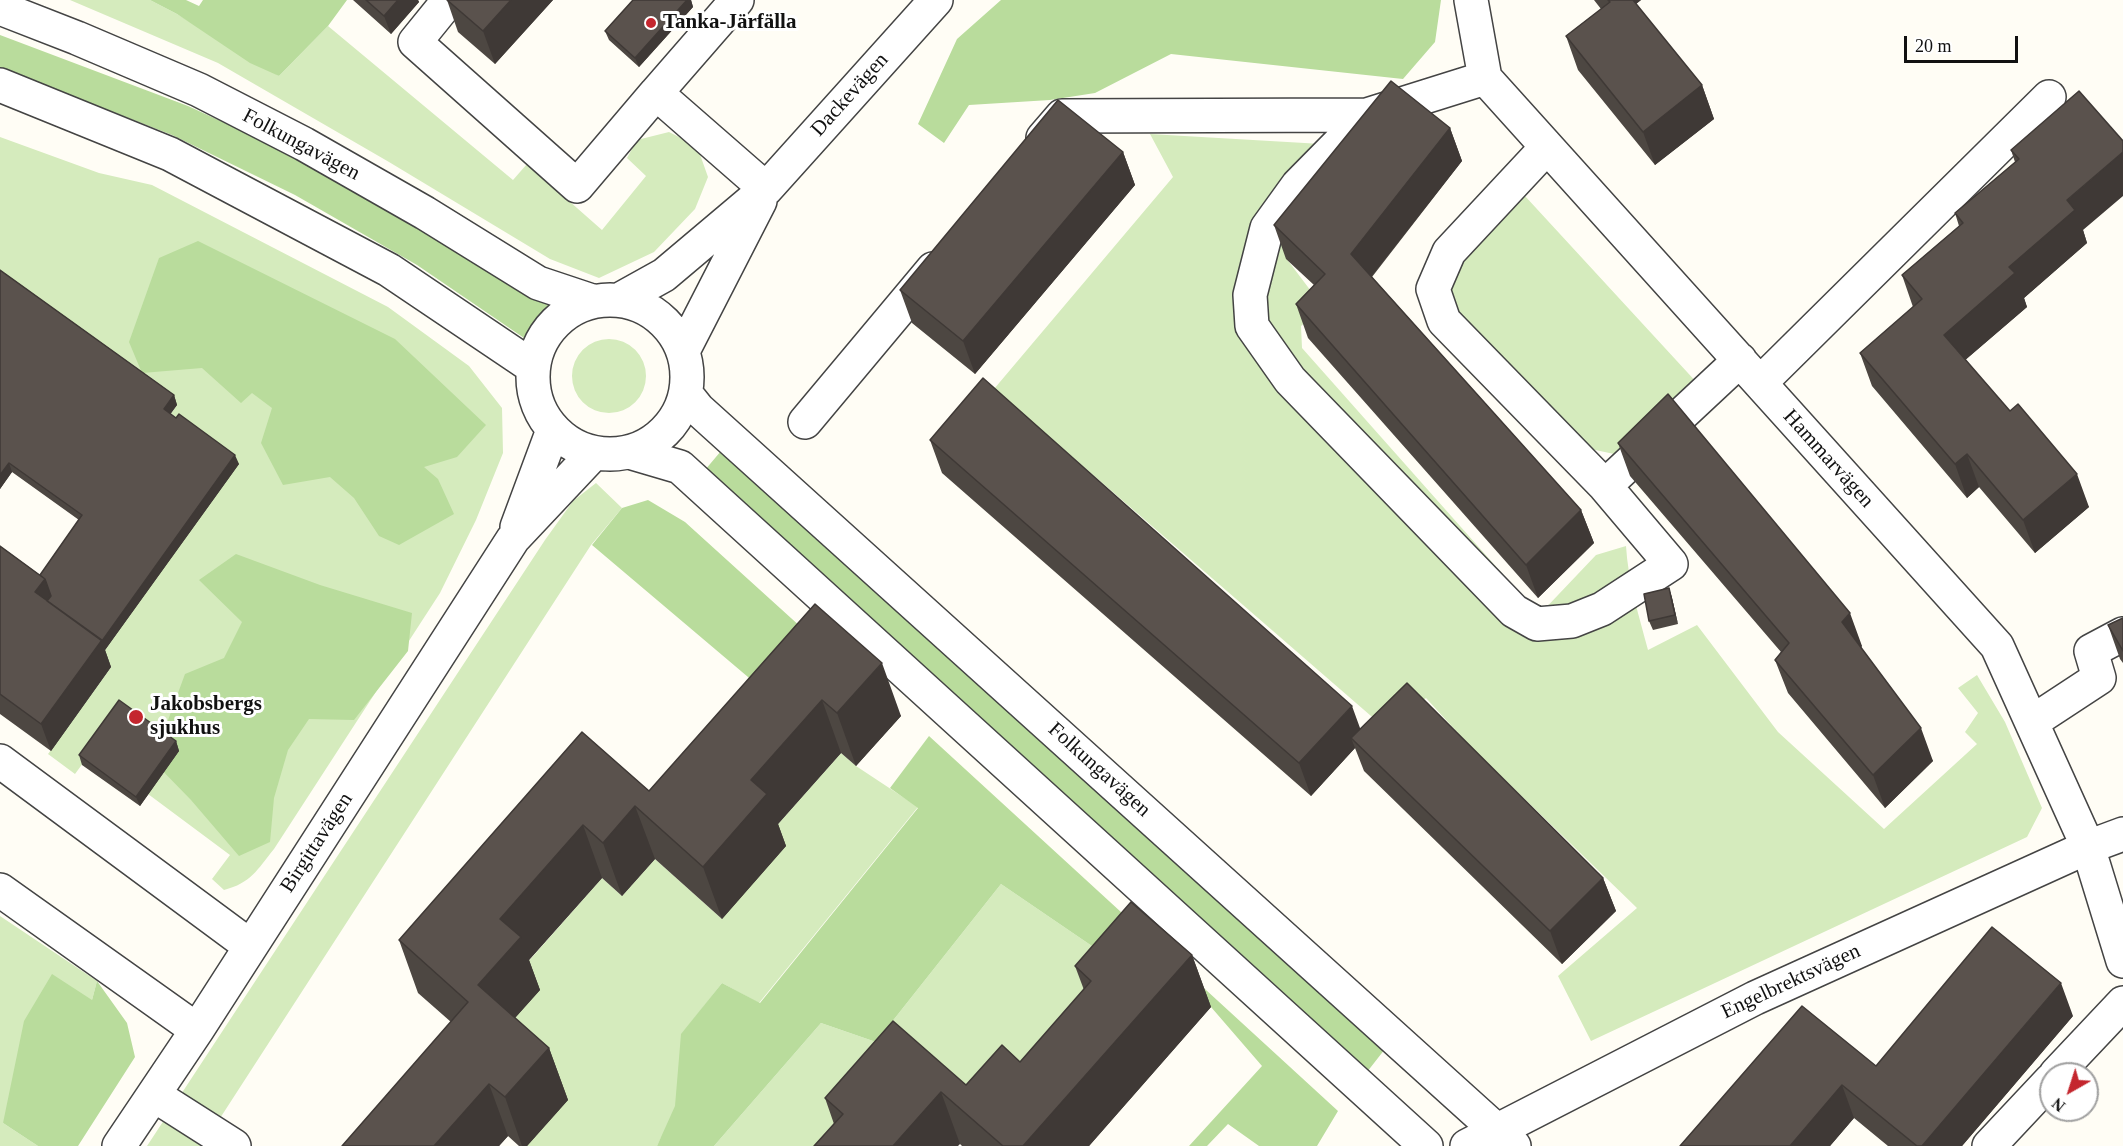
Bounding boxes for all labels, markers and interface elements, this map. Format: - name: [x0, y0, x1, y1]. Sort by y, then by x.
- place label: Tanka-Järfälla: [663, 10, 796, 36]
- marker: Tanka-Järfälla: [644, 16, 658, 30]
- scale bar: [1907, 24, 2021, 62]
- text: 20 m: [1915, 36, 1952, 56]
- street label: Dackevägen: [806, 48, 894, 142]
- street label: Folkungavägen: [238, 103, 364, 187]
- street label: Hammarvägen: [1777, 405, 1879, 513]
- place label: Jakobsbergs sjukhus: [150, 692, 262, 742]
- marker: Jakobsbergs sjukhus: [127, 708, 145, 726]
- street label: Folkungavägen: [1042, 717, 1156, 823]
- street label: Birgittavägen: [275, 788, 359, 898]
- street label: Engelbrektsvägen: [1718, 939, 1864, 1025]
- north arrow: [2039, 1062, 2099, 1122]
- text: N: [2049, 1095, 2068, 1115]

